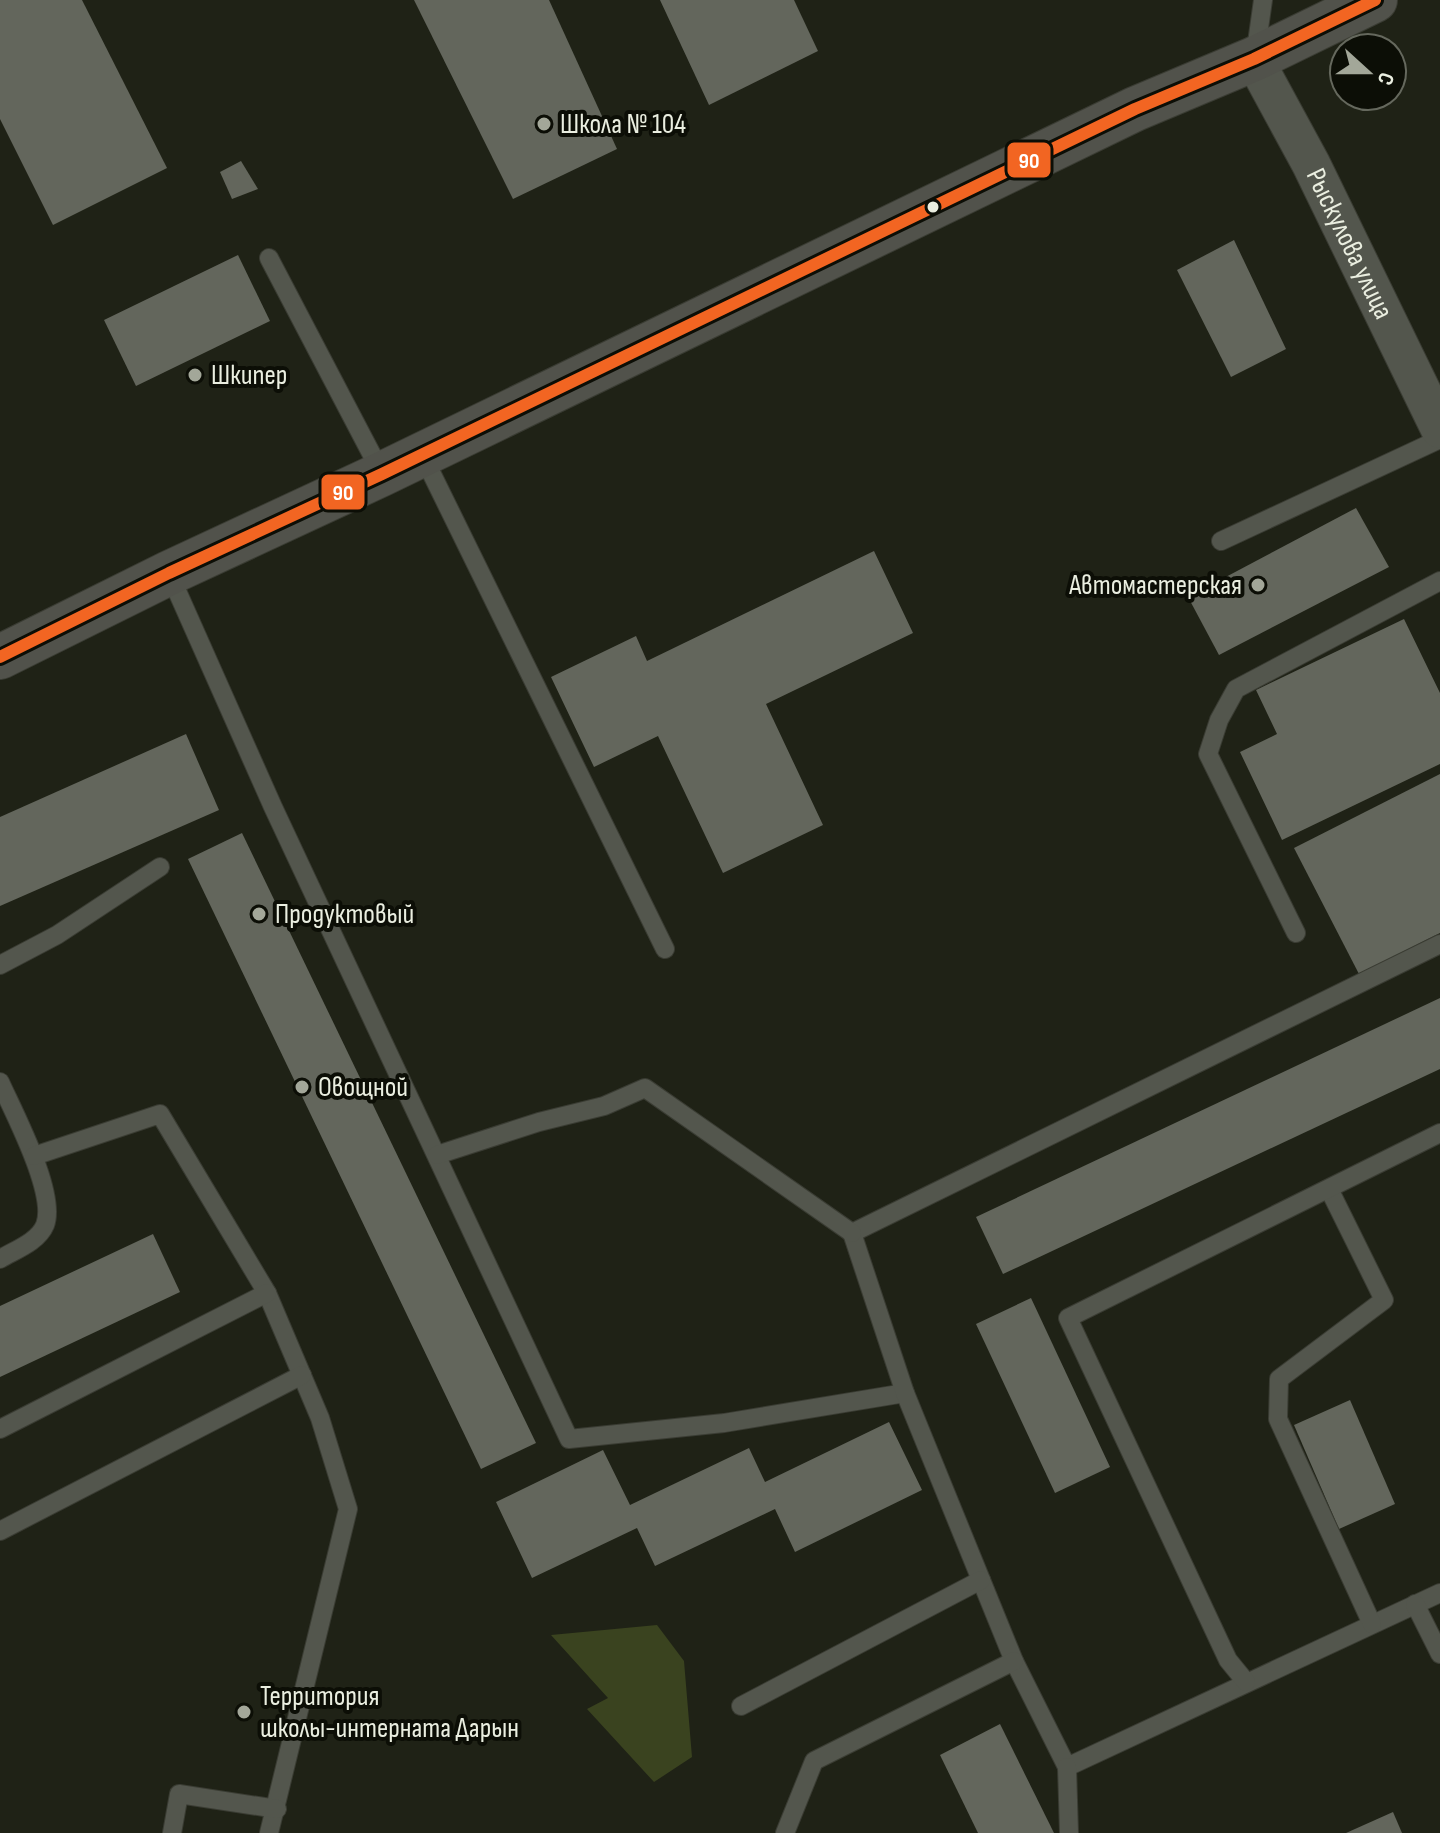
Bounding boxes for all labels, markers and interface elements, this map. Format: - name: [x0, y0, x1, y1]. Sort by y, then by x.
- north arrow: [1328, 32, 1408, 112]
- text: С: [1371, 69, 1400, 89]
- place label: Школа № 104: [560, 108, 686, 141]
- marker: Школа № 104: [535, 115, 553, 133]
- line badge: 90: [1006, 141, 1052, 179]
- text: 90: [1019, 148, 1039, 175]
- street label: Рыскулова улица: [1299, 163, 1400, 324]
- unlabelled marker: [925, 199, 941, 215]
- place label: Шкипер: [211, 359, 287, 392]
- marker: Шкипер: [186, 366, 204, 384]
- line badge: 90: [320, 473, 366, 511]
- text: 90: [333, 480, 353, 507]
- place label: Автомастерская: [1068, 569, 1242, 602]
- marker: Автомастерская: [1249, 576, 1267, 594]
- place label: Продуктовый: [275, 898, 414, 931]
- marker: Продуктовый: [250, 905, 268, 923]
- place label: Овощной: [318, 1071, 408, 1104]
- marker: Овощной: [293, 1078, 311, 1096]
- place label: Территория школы-интерната Дарын: [260, 1680, 519, 1745]
- marker: Территория школы-интерната Дарын: [235, 1703, 253, 1721]

